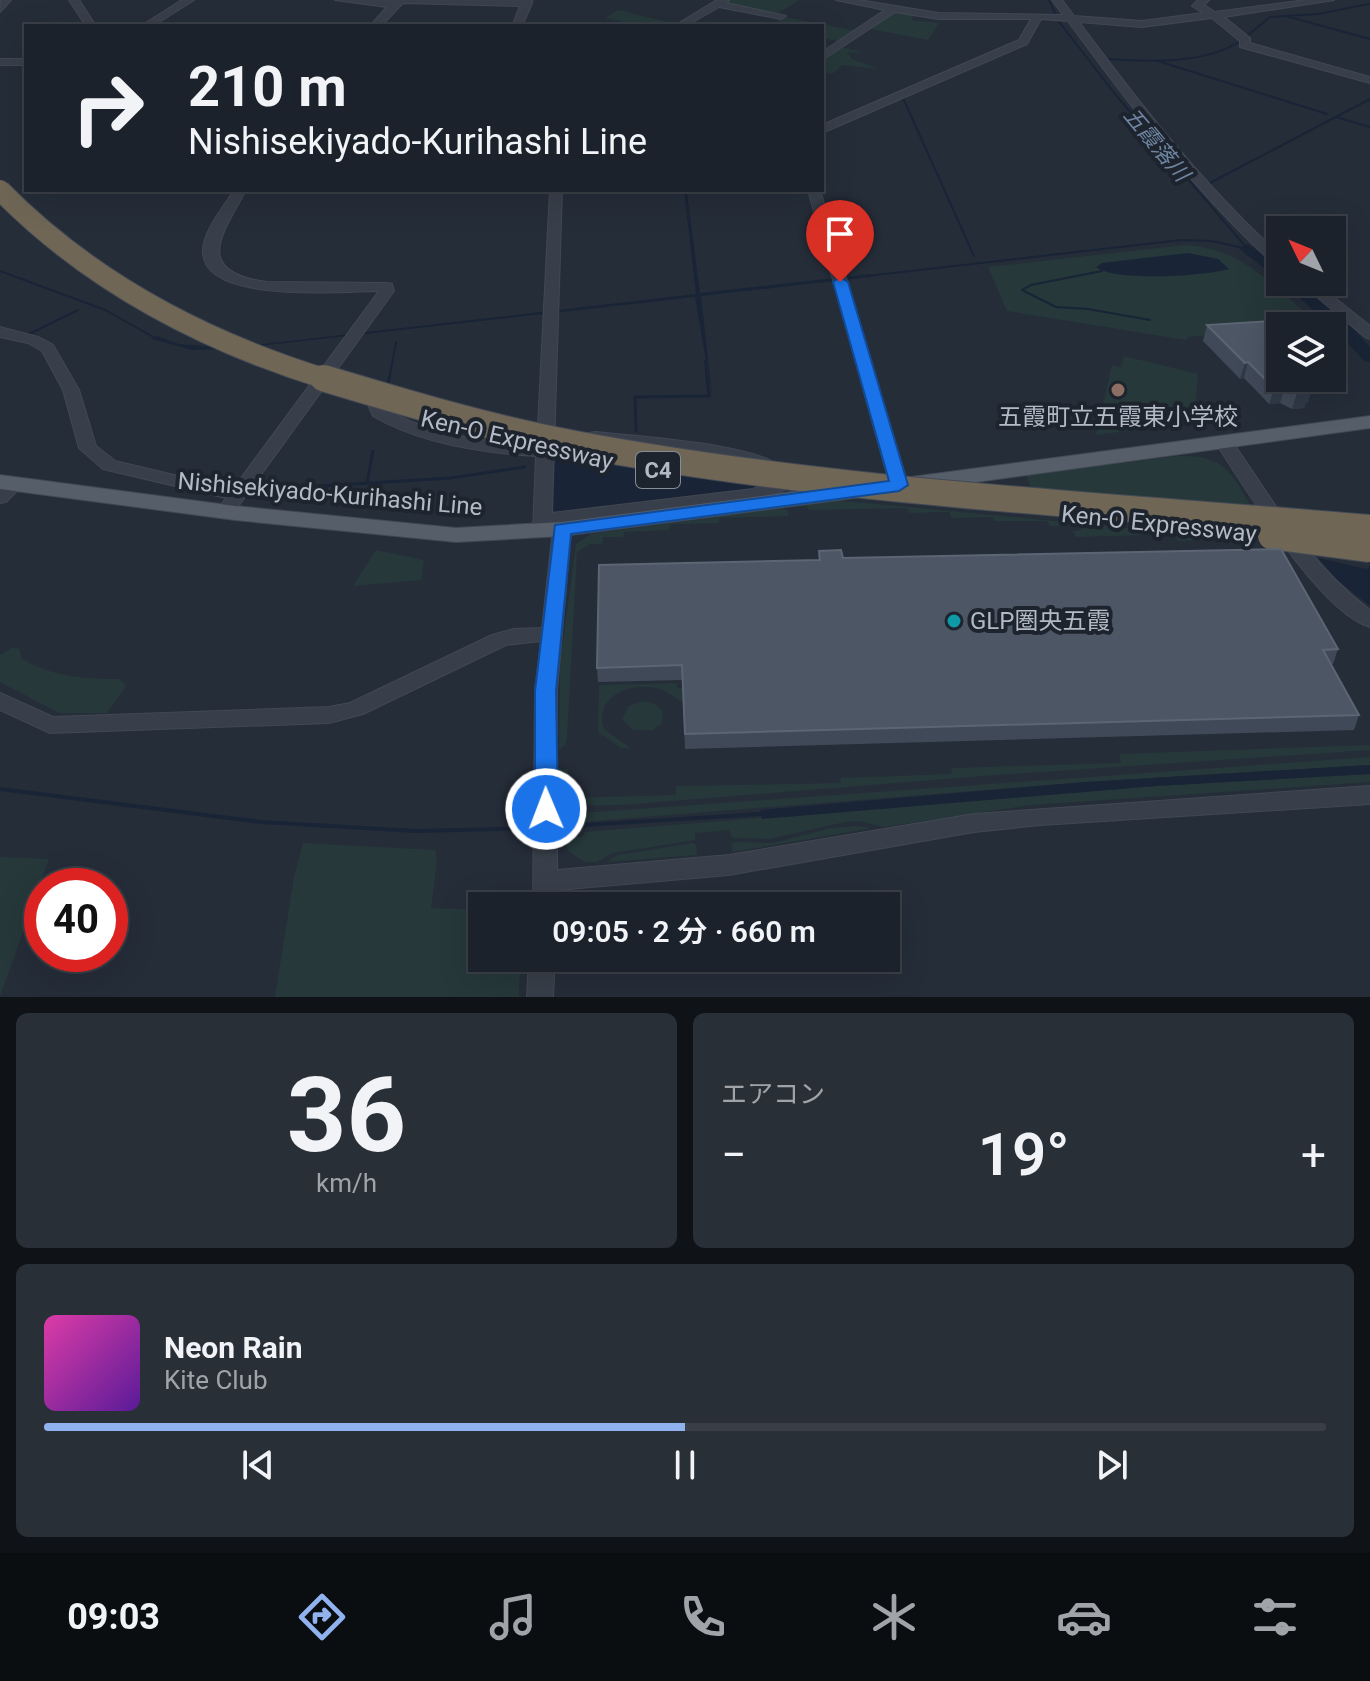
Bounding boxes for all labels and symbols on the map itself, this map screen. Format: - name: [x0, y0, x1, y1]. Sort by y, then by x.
- water label: 五霞落川: [1119, 103, 1196, 188]
- pin: [806, 200, 874, 282]
- north arrow: [1266, 216, 1346, 296]
- marker: 五霞町立五霞東小学校: [1109, 381, 1127, 399]
- place label: 五霞町立五霞東小学校: [998, 403, 1238, 431]
- street label: Ken-O Expressway: [418, 404, 617, 476]
- road number: C4: [636, 452, 680, 488]
- street label: Nishisekiyado-Kurihashi Line: [176, 467, 484, 521]
- street label: Ken-O Expressway: [1060, 500, 1259, 548]
- place label: GLP圏央五霞: [970, 607, 1110, 635]
- marker: GLP圏央五霞: [945, 612, 963, 630]
- position arrow: [504, 767, 588, 851]
- speed limit sign: 40: [24, 868, 128, 972]

